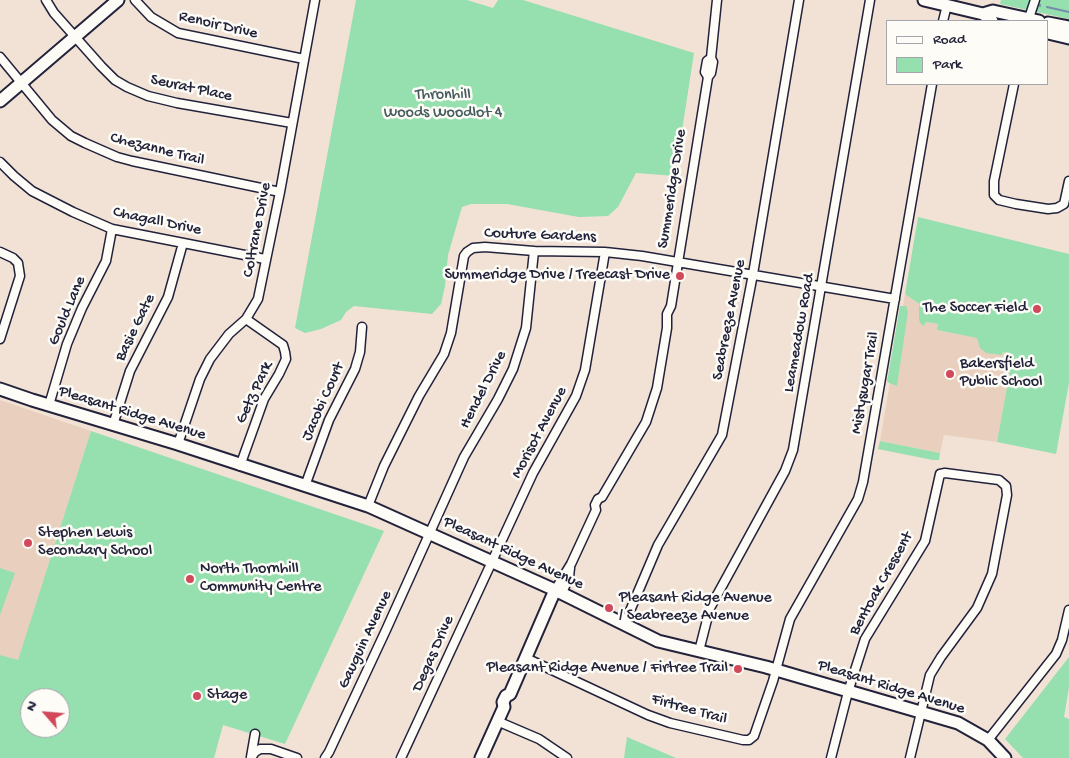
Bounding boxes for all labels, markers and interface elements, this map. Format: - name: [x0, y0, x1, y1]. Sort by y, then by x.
- street label: Renoir Drive: [177, 8, 259, 44]
- legend: [886, 20, 1049, 85]
- text: Road: [933, 31, 966, 49]
- text: Park: [933, 56, 962, 74]
- street label: Seurat Place: [148, 71, 234, 107]
- park label: Thronhill Woods Woodlot 4: [384, 86, 502, 124]
- street label: Summeridge Drive: [654, 128, 692, 250]
- street label: Chezanne Trail: [108, 129, 206, 171]
- street label: Coltrane Drive: [239, 181, 277, 279]
- street label: Chagall Drive: [111, 203, 203, 241]
- street label: Couture Gardens: [484, 224, 596, 248]
- street label: Seabreeze Avenue: [709, 258, 751, 382]
- place label: Summeridge Drive / Treecast Drive: [444, 266, 670, 286]
- marker: Summeridge Drive / Treecast Drive: [674, 270, 686, 282]
- street label: Leameadow Road: [780, 272, 820, 394]
- street label: Gould Lane: [45, 274, 91, 348]
- street label: Basie Gate: [112, 291, 160, 365]
- place label: The Soccer Field: [923, 299, 1027, 319]
- marker: The Soccer Field: [1031, 303, 1043, 315]
- street label: Mistysugar Trail: [848, 330, 884, 436]
- street label: Hendel Drive: [456, 348, 512, 432]
- place label: Bakersfield Public School: [960, 355, 1043, 393]
- street label: Getz Park: [232, 359, 278, 427]
- street label: Jacobi Court: [298, 360, 350, 444]
- marker: Bakersfield Public School: [944, 368, 956, 380]
- street label: Pleasant Ridge Avenue: [56, 382, 208, 446]
- street label: Morisot Avenue: [508, 384, 572, 482]
- street label: Pleasant Ridge Avenue: [440, 513, 586, 595]
- place label: Stephen Lewis Secondary School: [38, 524, 152, 562]
- street label: Bentoak Crescent: [846, 529, 918, 639]
- marker: Stephen Lewis Secondary School: [22, 537, 34, 549]
- place label: North Thornhill Community Centre: [200, 560, 321, 598]
- marker: North Thornhill Community Centre: [184, 573, 196, 585]
- street label: Gauguin Avenue: [335, 588, 397, 692]
- place label: Pleasant Ridge Avenue / Seabreeze Avenue: [619, 589, 772, 627]
- marker: Pleasant Ridge Avenue / Seabreeze Avenue: [603, 602, 615, 614]
- street label: Degas Drive: [409, 613, 459, 695]
- street label: Pleasant Ridge Avenue: [815, 656, 967, 720]
- place label: Pleasant Ridge Avenue / Firtree Trail: [486, 659, 728, 679]
- marker: Pleasant Ridge Avenue / Firtree Trail: [732, 663, 744, 675]
- place label: Stage: [207, 686, 247, 706]
- north arrow: [20, 688, 70, 738]
- marker: Stage: [191, 690, 203, 702]
- street label: Firtree Trail: [649, 690, 729, 730]
- text: N: [22, 698, 42, 714]

